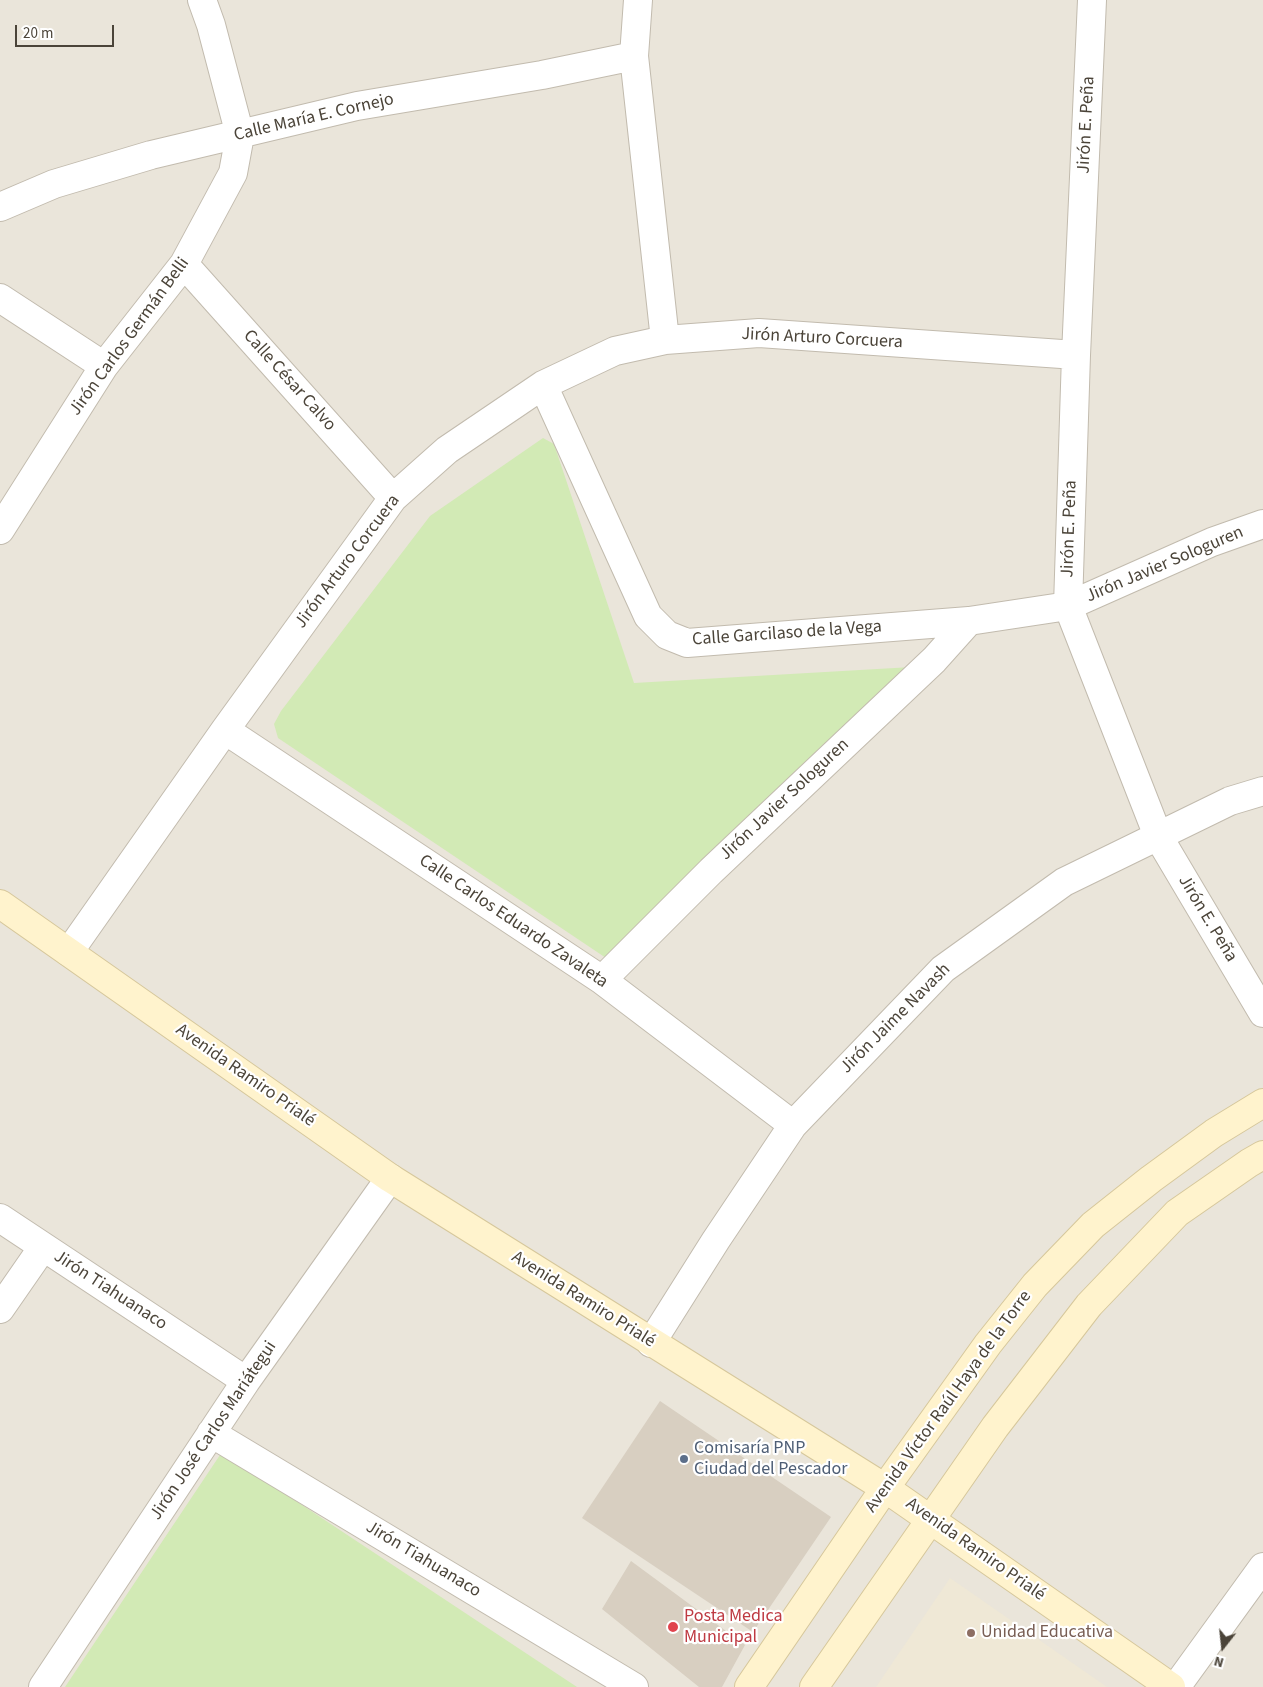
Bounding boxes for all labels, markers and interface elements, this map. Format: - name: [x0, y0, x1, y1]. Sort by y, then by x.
- scale bar: [18, 15, 116, 47]
- text: 20 m: [23, 23, 53, 44]
- street label: Jirón E. Peña: [1074, 76, 1100, 174]
- street label: Calle María E. Cornejo: [232, 89, 396, 147]
- street label: Jirón Carlos Germán Belli: [65, 254, 195, 420]
- street label: Jirón Arturo Corcuera: [741, 324, 903, 354]
- street label: Calle César Calvo: [238, 326, 340, 436]
- street label: Jirón E. Peña: [1058, 480, 1082, 578]
- street label: Jirón Arturo Corcuera: [291, 491, 405, 633]
- street label: Jirón Javier Sologuren: [1083, 522, 1247, 608]
- street label: Calle Garcilaso de la Vega: [692, 617, 882, 651]
- street label: Jirón Javier Sologuren: [716, 734, 854, 866]
- street label: Calle Carlos Eduardo Zavaleta: [414, 851, 612, 993]
- street label: Jirón E. Peña: [1173, 872, 1241, 966]
- street label: Jirón Jaime Navash: [836, 959, 956, 1079]
- street label: Avenida Ramiro Prialé: [171, 1020, 319, 1132]
- street label: Jirón Tiahuanaco: [49, 1246, 171, 1336]
- street label: Avenida Ramiro Prialé: [507, 1247, 659, 1353]
- street label: Avenida Víctor Raúl Haya de la Torre: [861, 1287, 1037, 1517]
- street label: Jirón José Carlos Mariátegui: [146, 1337, 282, 1525]
- place label: Comisaría PNP Ciudad del Pescador: [694, 1438, 848, 1480]
- marker: Comisaría PNP Ciudad del Pescador: [678, 1453, 690, 1465]
- street label: Avenida Ramiro Prialé: [901, 1494, 1049, 1606]
- street label: Jirón Tiahuanaco: [361, 1517, 485, 1603]
- place label: Posta Medica Municipal: [684, 1606, 783, 1648]
- marker: Posta Medica Municipal: [666, 1620, 680, 1634]
- place label: Unidad Educativa: [981, 1622, 1113, 1644]
- north arrow: [1198, 1622, 1248, 1672]
- marker: Unidad Educativa: [965, 1627, 977, 1639]
- text: N: [1212, 1651, 1226, 1672]

